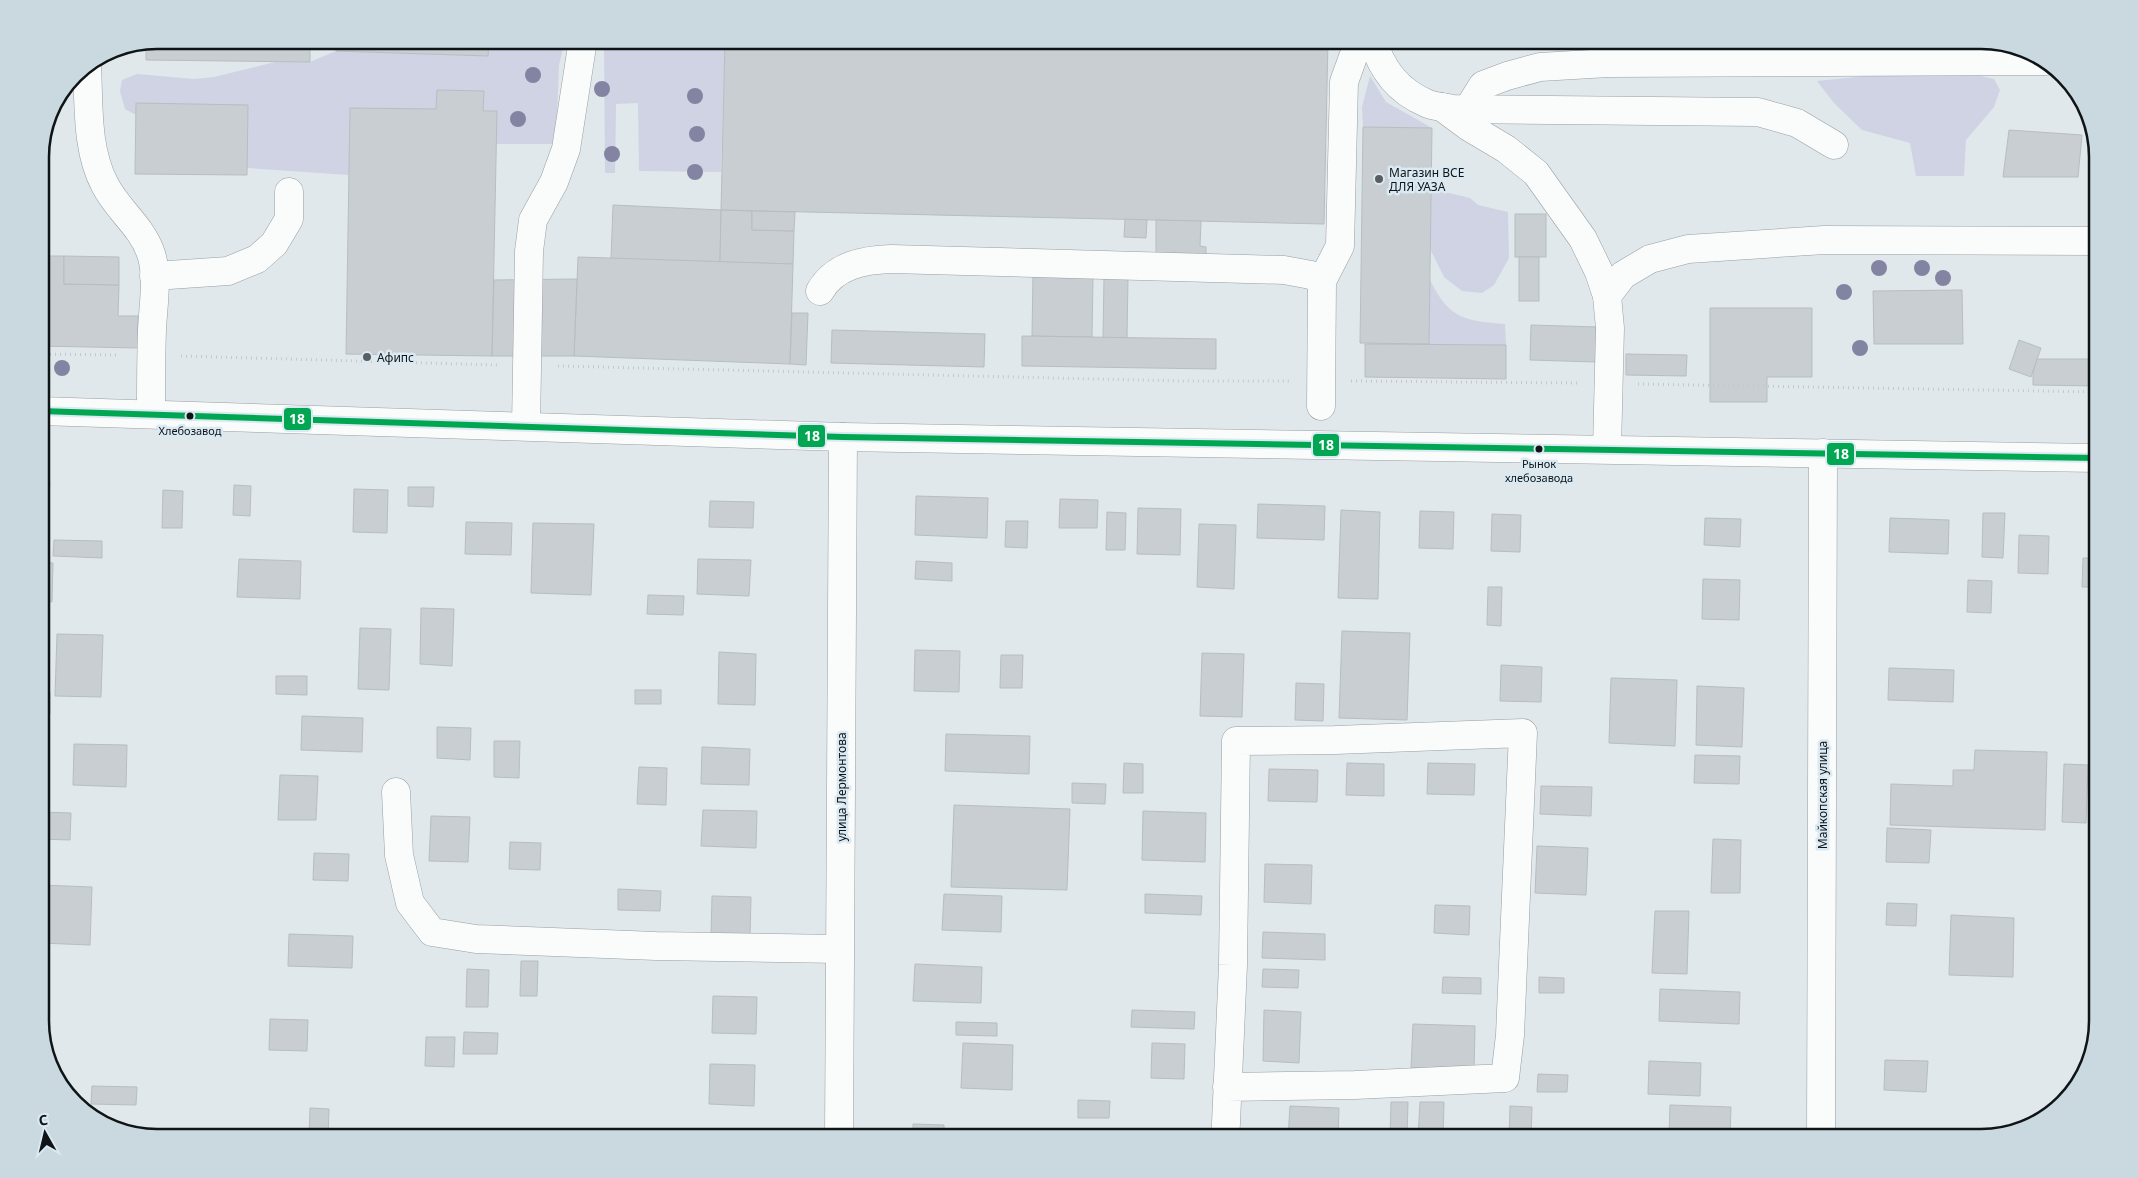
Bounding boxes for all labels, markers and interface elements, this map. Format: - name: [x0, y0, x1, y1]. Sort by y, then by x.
- place label: Магазин ВСЕ ДЛЯ УАЗА: [1389, 164, 1464, 195]
- marker: Магазин ВСЕ ДЛЯ УАЗА: [1373, 173, 1385, 185]
- place label: Афипс: [377, 349, 414, 366]
- marker: Афипс: [361, 351, 373, 363]
- line badge: 18: [283, 407, 312, 431]
- text: 18: [289, 409, 305, 428]
- marker: Хлебозавод: [185, 411, 195, 421]
- place label: Хлебозавод: [159, 423, 222, 438]
- line badge: 18: [797, 424, 826, 448]
- text: 18: [804, 426, 820, 445]
- line badge: 18: [1312, 433, 1340, 457]
- text: 18: [1318, 435, 1334, 454]
- line badge: 18: [1826, 442, 1855, 466]
- marker: Рынок хлебозавода: [1534, 444, 1544, 454]
- text: 18: [1833, 444, 1849, 463]
- place label: Рынок хлебозавода: [1505, 456, 1573, 485]
- street label: улица Лермонтова: [833, 732, 850, 842]
- street label: Майкопская улица: [1814, 741, 1831, 849]
- north arrow: [20, 1108, 70, 1158]
- text: С: [37, 1110, 49, 1130]

